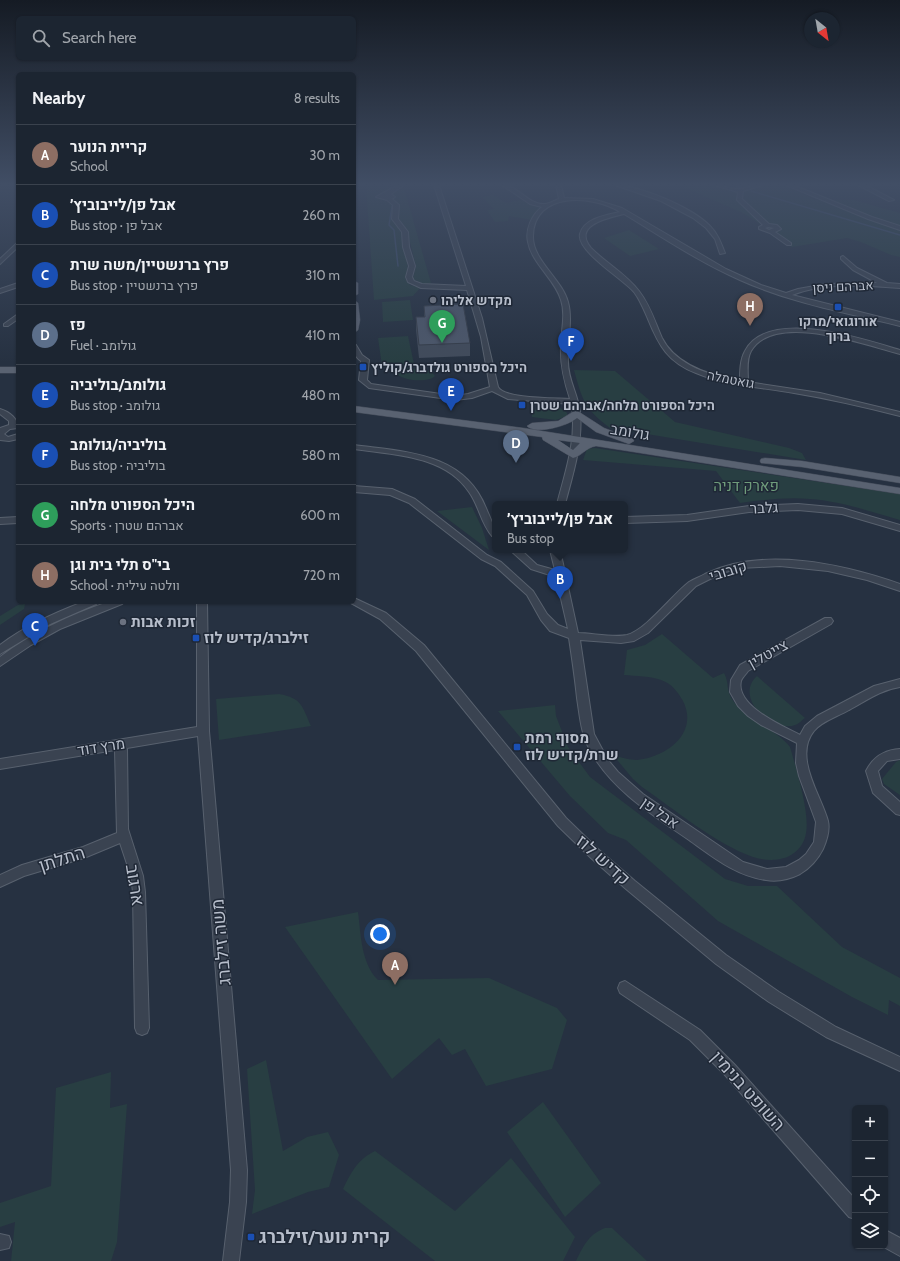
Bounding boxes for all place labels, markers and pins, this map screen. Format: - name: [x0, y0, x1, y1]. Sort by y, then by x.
- place label: מקדש אליהו: [441, 292, 512, 308]
- pin: H: [737, 293, 763, 326]
- marker: מקדש אליהו: [428, 295, 438, 305]
- marker: אורוגואי/מרקו ברוך: [833, 302, 843, 312]
- pin: G: [429, 310, 455, 343]
- place label: אורוגואי/מרקו ברוך: [799, 313, 878, 344]
- pin: F: [558, 328, 584, 361]
- place label: היכל הספורט גולדברג/קוליץ: [371, 359, 527, 375]
- marker: היכל הספורט גולדברג/קוליץ: [358, 362, 368, 372]
- pin: E: [438, 378, 464, 411]
- place label: היכל הספורט מלחה/אברהם שטרן: [530, 397, 715, 413]
- marker: היכל הספורט מלחה/אברהם שטרן: [517, 400, 527, 410]
- pin: D: [503, 430, 529, 463]
- pin: B: [547, 566, 573, 599]
- pin: C: [22, 613, 48, 646]
- place label: זכות אבות: [131, 613, 196, 631]
- marker: זכות אבות: [118, 617, 128, 627]
- place label: זילברג/קדיש לוז: [204, 629, 309, 647]
- marker: זילברג/קדיש לוז: [191, 633, 201, 643]
- place label: מסוף רמת שרת/קדיש לוז: [525, 729, 619, 764]
- marker: מסוף רמת שרת/קדיש לוז: [512, 742, 522, 752]
- pin: A: [382, 952, 408, 985]
- place label: קרית נוער/זילברג: [259, 1226, 390, 1248]
- marker: קרית נוער/זילברג: [246, 1232, 256, 1242]

